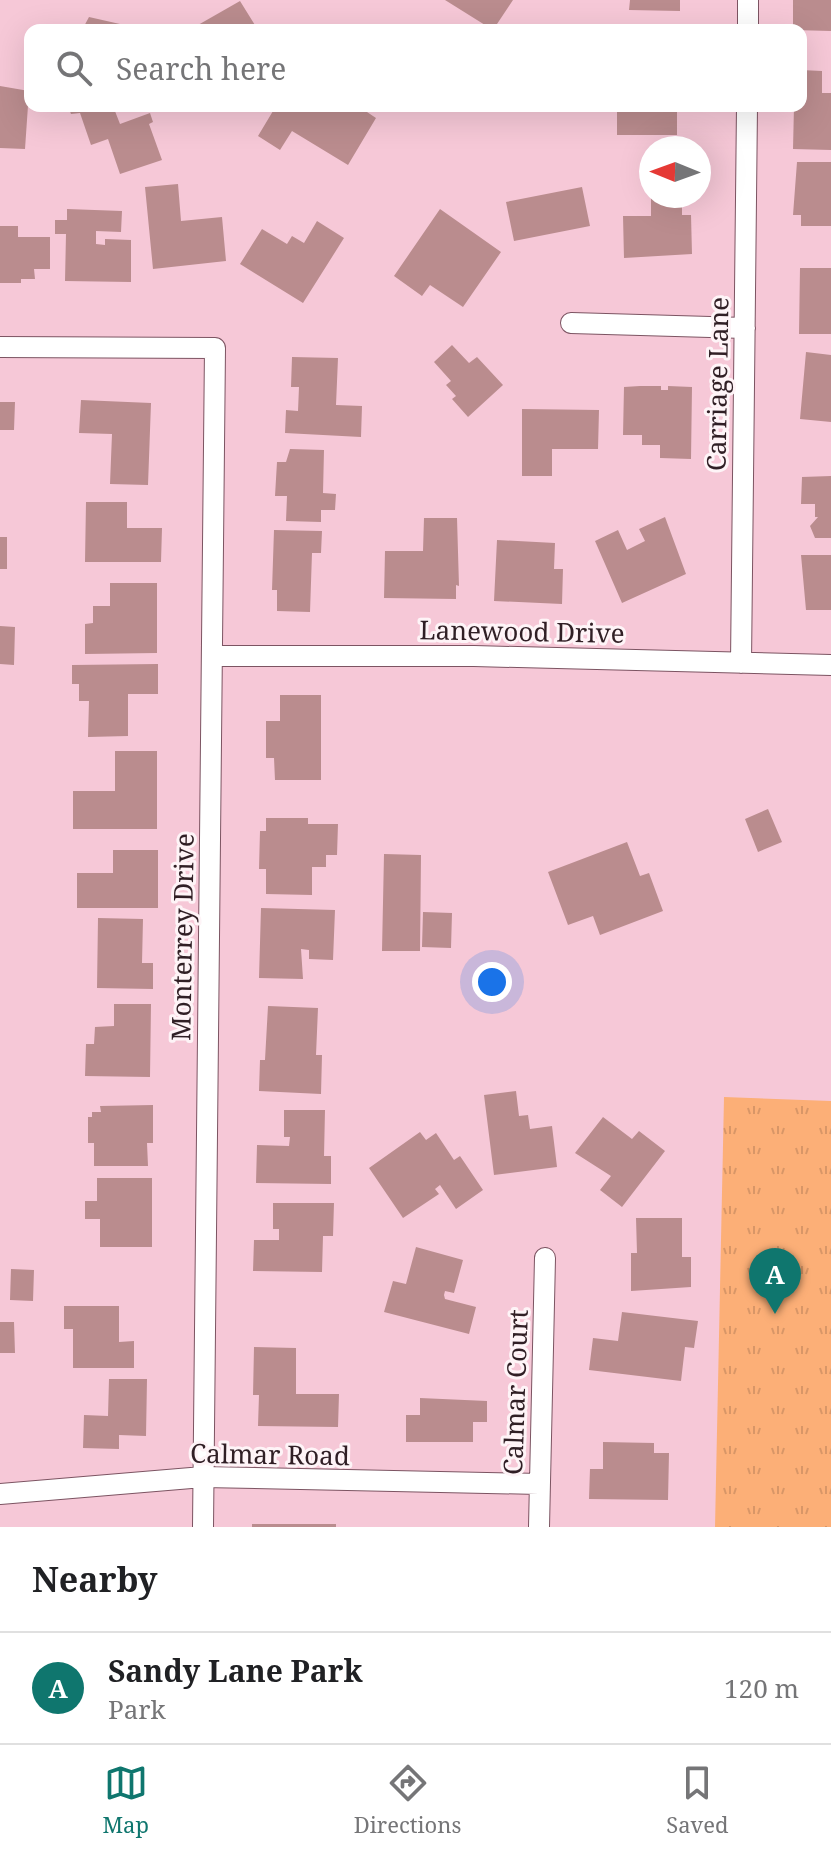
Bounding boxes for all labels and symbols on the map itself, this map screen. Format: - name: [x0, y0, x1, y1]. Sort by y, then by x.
- north arrow: [639, 136, 711, 208]
- street label: Carriage Lane: [697, 297, 737, 471]
- street label: Lanewood Drive: [419, 611, 625, 651]
- street label: Monterrey Drive: [162, 833, 202, 1041]
- your location: [472, 962, 512, 1002]
- pin: A: [749, 1248, 801, 1314]
- street label: Calmar Court: [494, 1309, 536, 1475]
- street label: Calmar Road: [190, 1435, 350, 1473]

